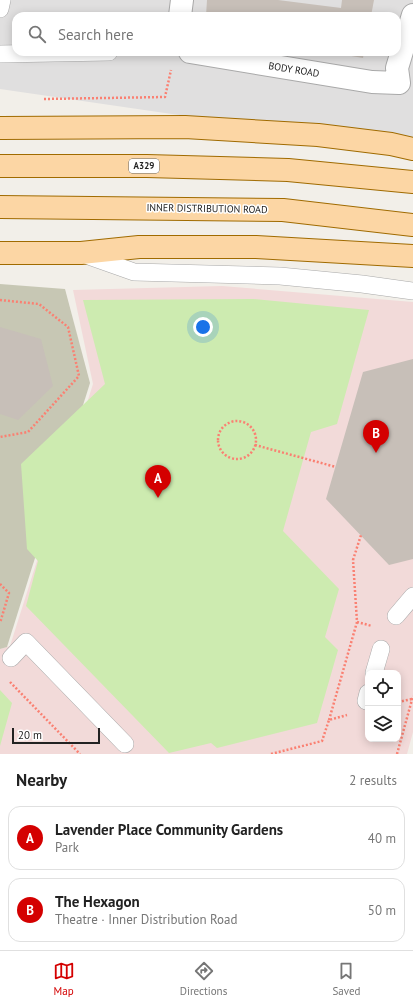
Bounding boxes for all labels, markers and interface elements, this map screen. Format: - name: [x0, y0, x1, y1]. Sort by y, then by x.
- search box: [12, 12, 401, 56]
- icon: search: [26, 23, 48, 45]
- text: Search here: [58, 25, 134, 44]
- street label: BODY ROAD: [268, 59, 320, 80]
- road number: A329: [129, 159, 159, 173]
- street label: INNER DISTRIBUTION ROAD: [146, 201, 268, 216]
- your location: [193, 317, 213, 337]
- pin: B: [363, 420, 389, 453]
- pin: A: [145, 465, 171, 498]
- map controls: [365, 670, 401, 742]
- button: locate: [365, 670, 401, 706]
- button: layers: [365, 706, 401, 742]
- scale bar: [12, 726, 100, 745]
- text: 20 m: [18, 728, 42, 742]
- text: Nearby: [16, 769, 67, 791]
- text: 2 results: [349, 772, 397, 789]
- text: Lavender Place Community Gardens: [55, 820, 283, 839]
- text: A: [26, 830, 34, 847]
- text: 40 m: [368, 830, 396, 847]
- text: Park: [55, 839, 79, 856]
- text: The Hexagon: [55, 892, 140, 911]
- text: B: [26, 902, 34, 919]
- text: 50 m: [368, 902, 396, 919]
- text: Theatre · Inner Distribution Road: [55, 911, 237, 928]
- tab: Map: [53, 960, 75, 998]
- tab: Directions: [180, 960, 227, 998]
- tab: Saved: [332, 960, 360, 998]

